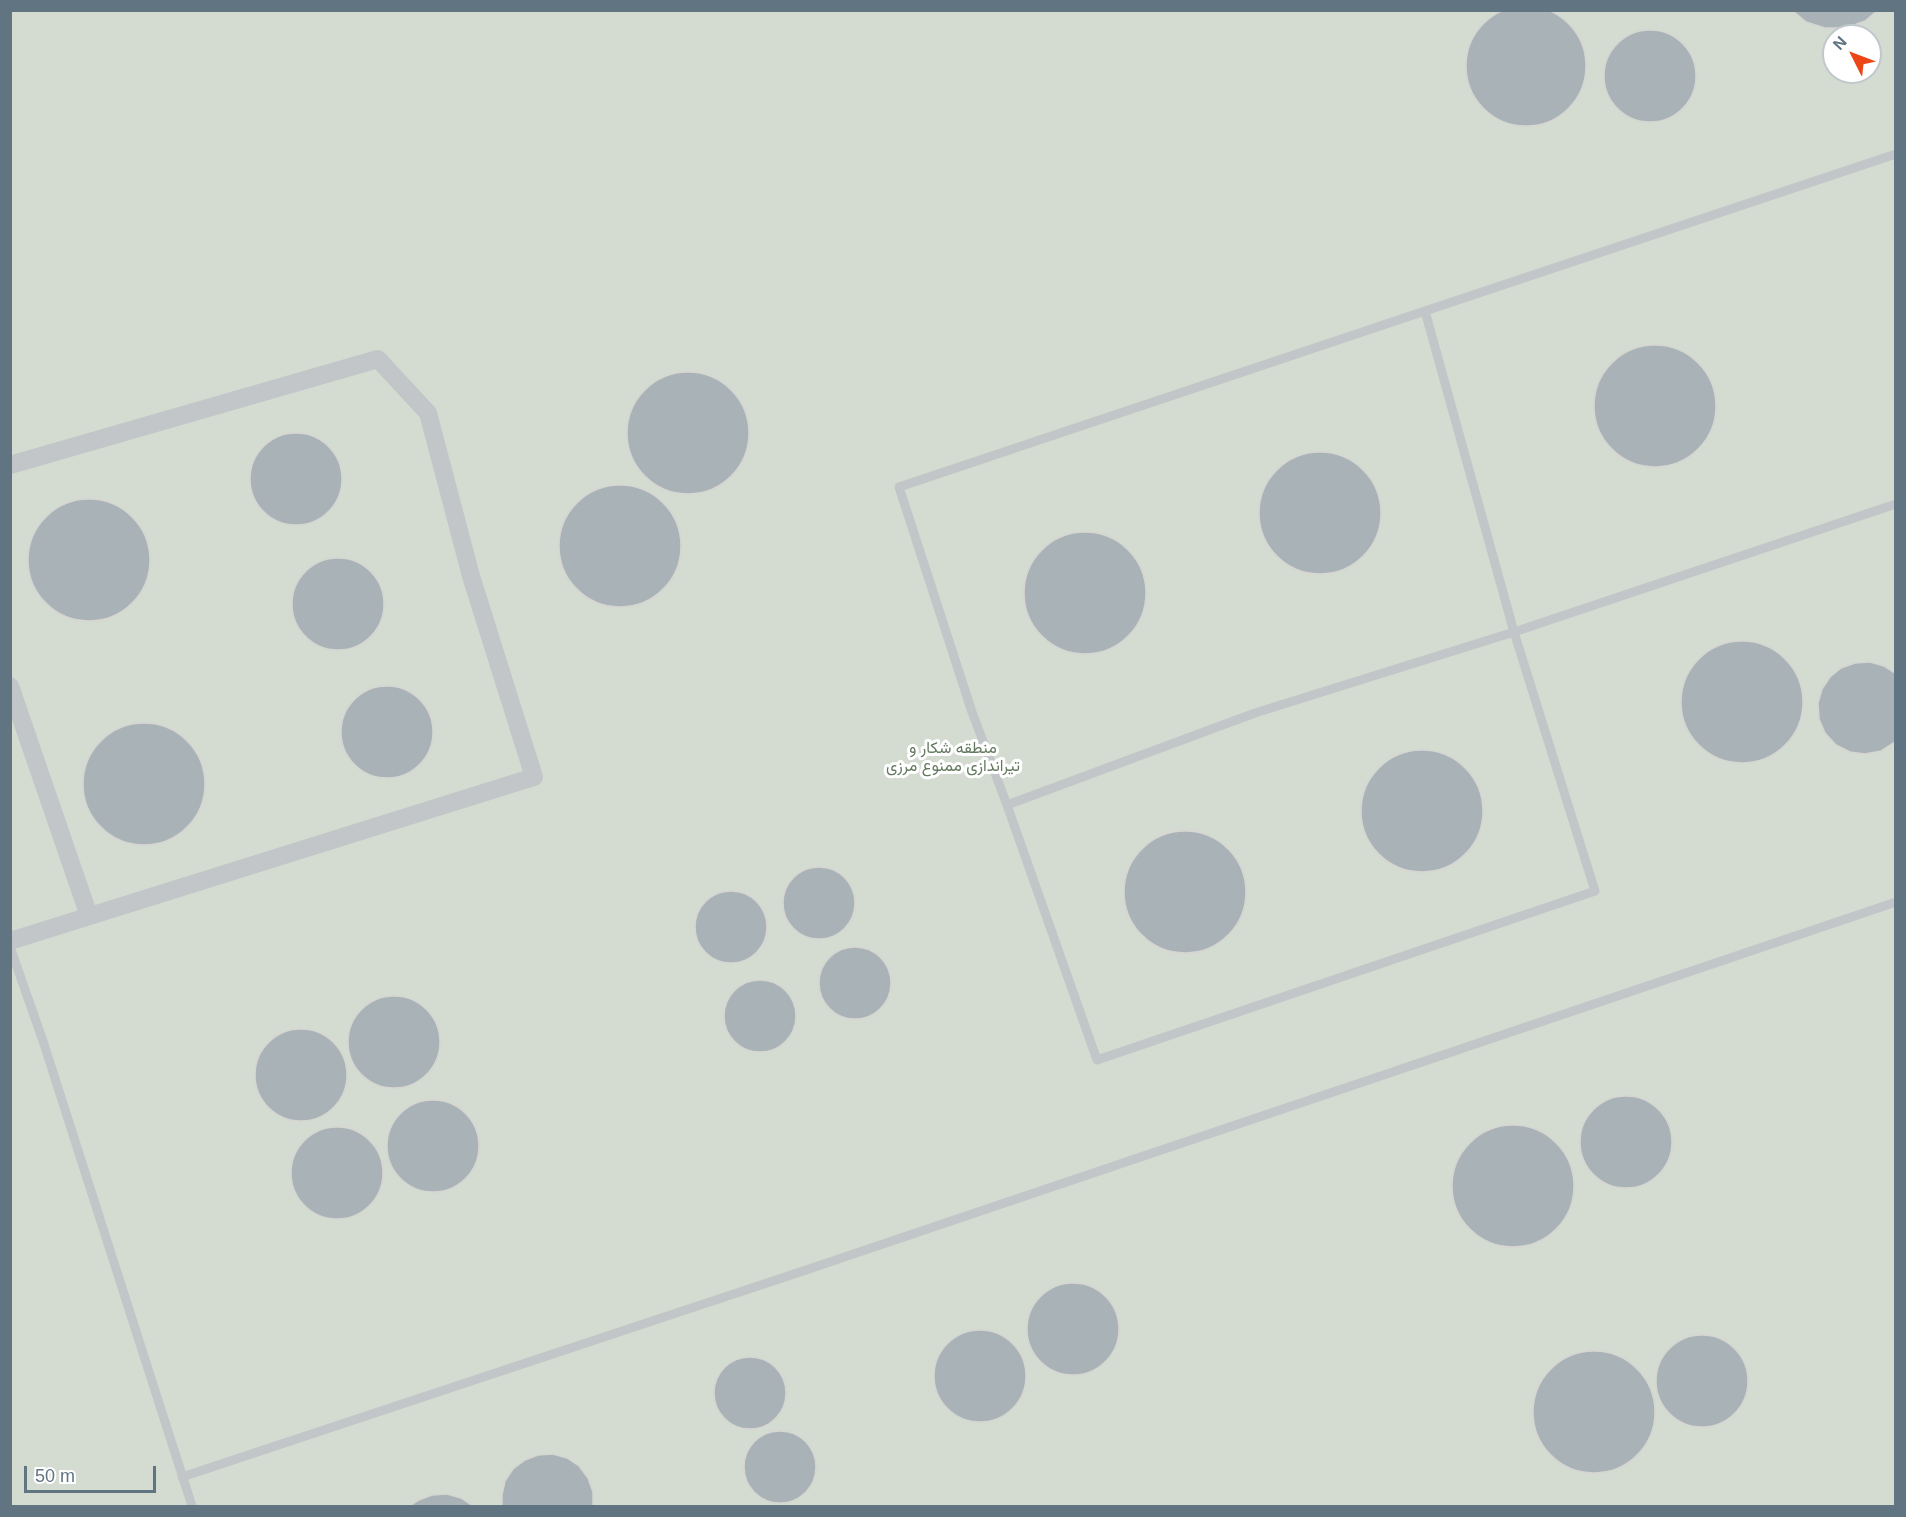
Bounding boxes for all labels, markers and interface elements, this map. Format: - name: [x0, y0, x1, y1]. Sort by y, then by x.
- north arrow: [1822, 24, 1882, 84]
- text: N: [1830, 33, 1850, 53]
- park label: منطقه شکار و تیراندازی ممنوع مرزی: [886, 739, 1020, 777]
- scale bar: [27, 1454, 159, 1492]
- text: 50 m: [35, 1466, 75, 1486]

